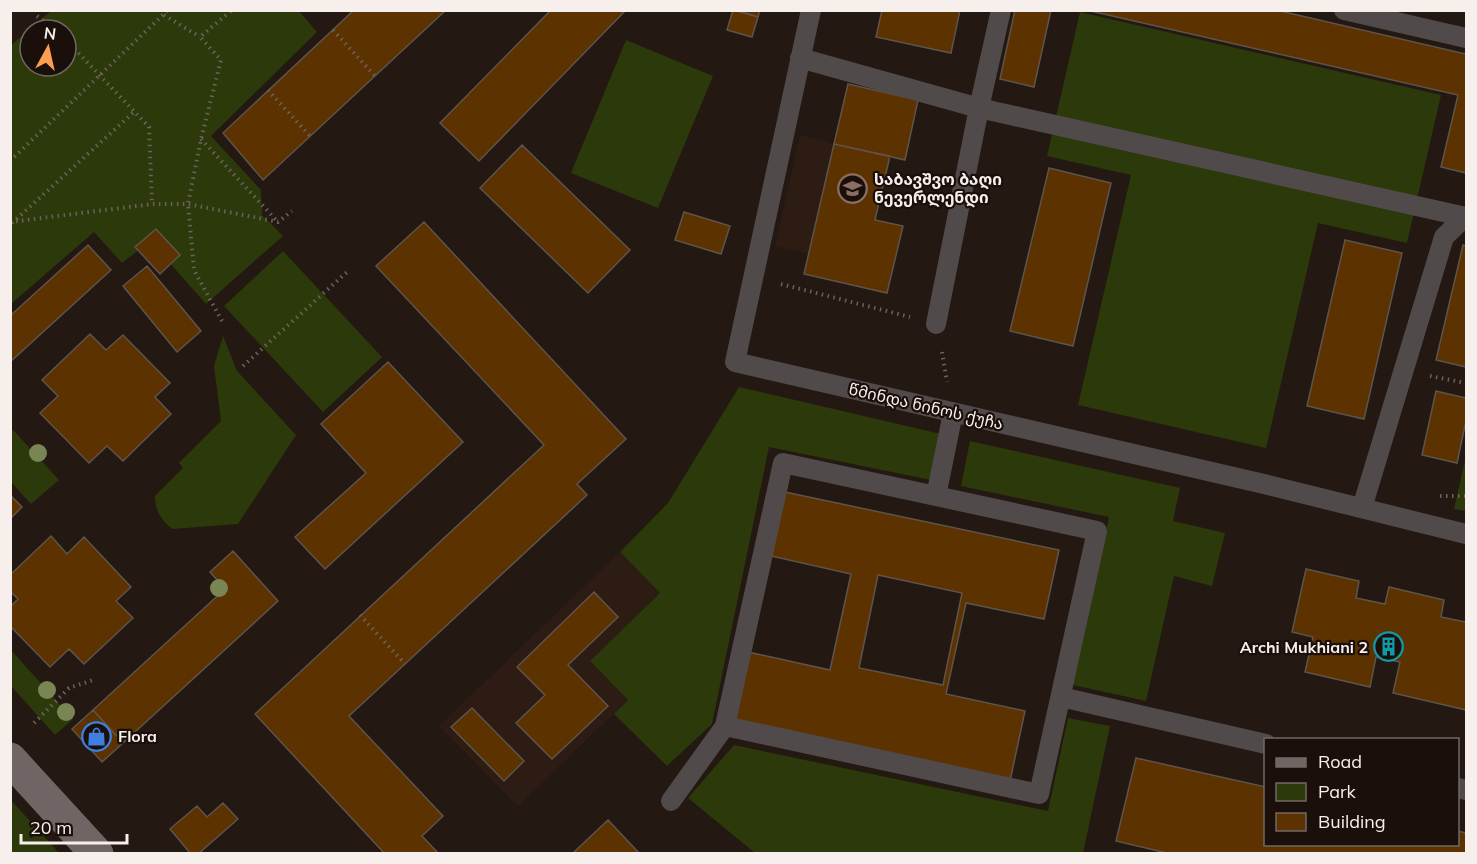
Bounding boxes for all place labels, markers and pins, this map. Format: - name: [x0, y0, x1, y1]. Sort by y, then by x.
- place label: საბავშვო ბაღი ნევერლენდი: [874, 169, 1002, 208]
- school or university icon: საბავშვო ბაღი ნევერლენდი: [837, 172, 869, 204]
- building icon: Archi Mukhiani 2: [1373, 631, 1405, 663]
- place label: Archi Mukhiani 2: [1240, 637, 1368, 657]
- shop icon: Flora: [81, 720, 113, 752]
- place label: Flora: [118, 726, 157, 746]

